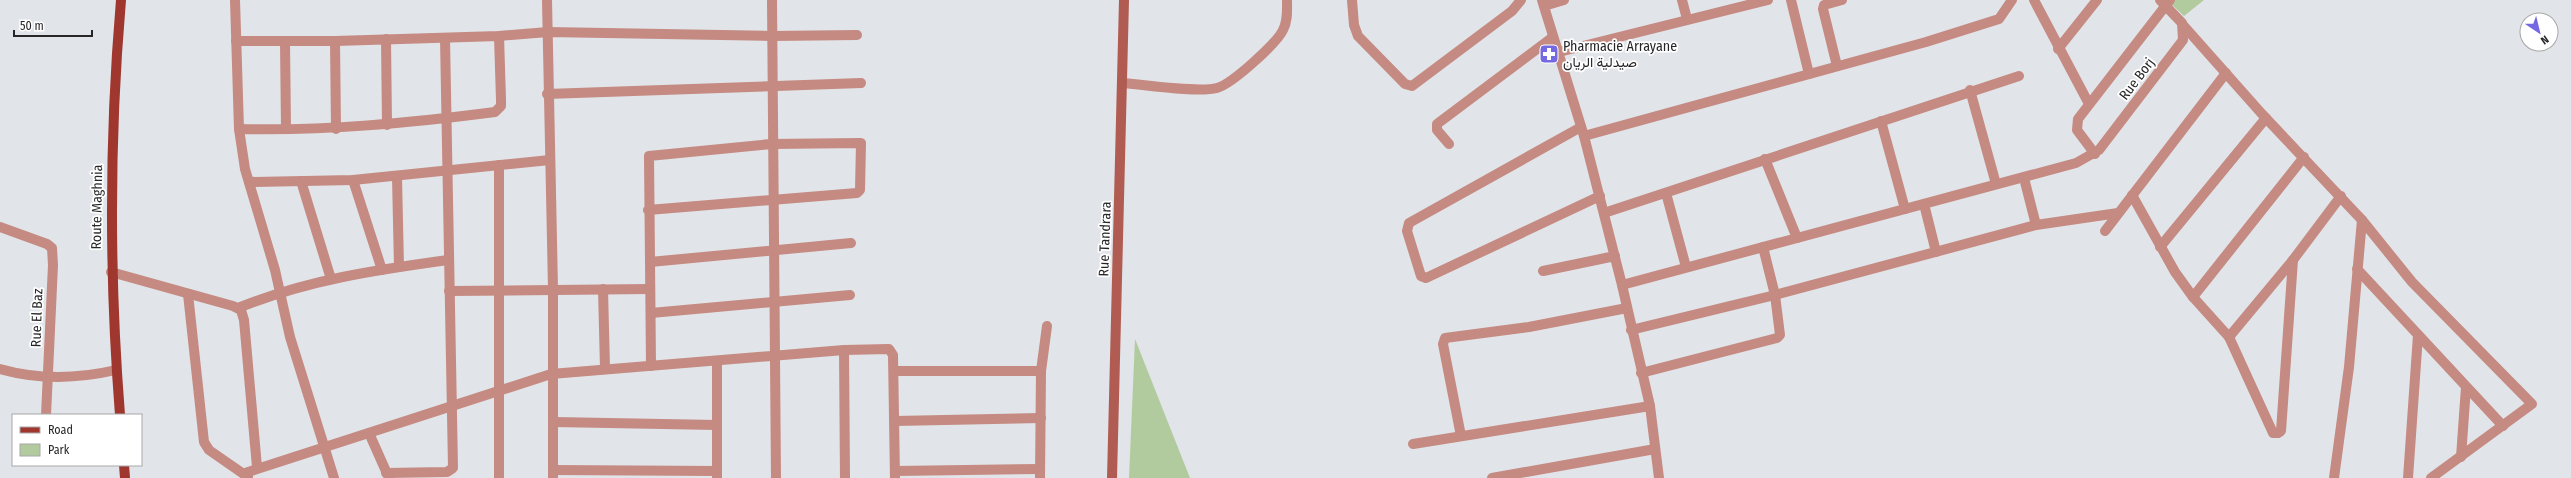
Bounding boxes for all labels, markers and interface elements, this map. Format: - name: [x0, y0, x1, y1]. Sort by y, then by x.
- scale bar: [14, 12, 92, 38]
- north arrow: [2519, 12, 2559, 52]
- text: 50 m: [20, 19, 44, 33]
- text: N: [2538, 33, 2551, 47]
- place label: Pharmacie Arrayane صيدلية الريان: [1563, 38, 1677, 71]
- pharmacy icon: Pharmacie Arrayane صيدلية الريان: [1538, 43, 1560, 65]
- street label: Rue Borj: [2116, 55, 2158, 103]
- street label: Route Maghnia: [88, 164, 106, 250]
- street label: Rue Tandrara: [1095, 201, 1115, 277]
- street label: Rue El Baz: [27, 288, 47, 348]
- legend: [12, 414, 142, 466]
- text: Road: [48, 423, 73, 437]
- text: Park: [48, 443, 70, 457]

